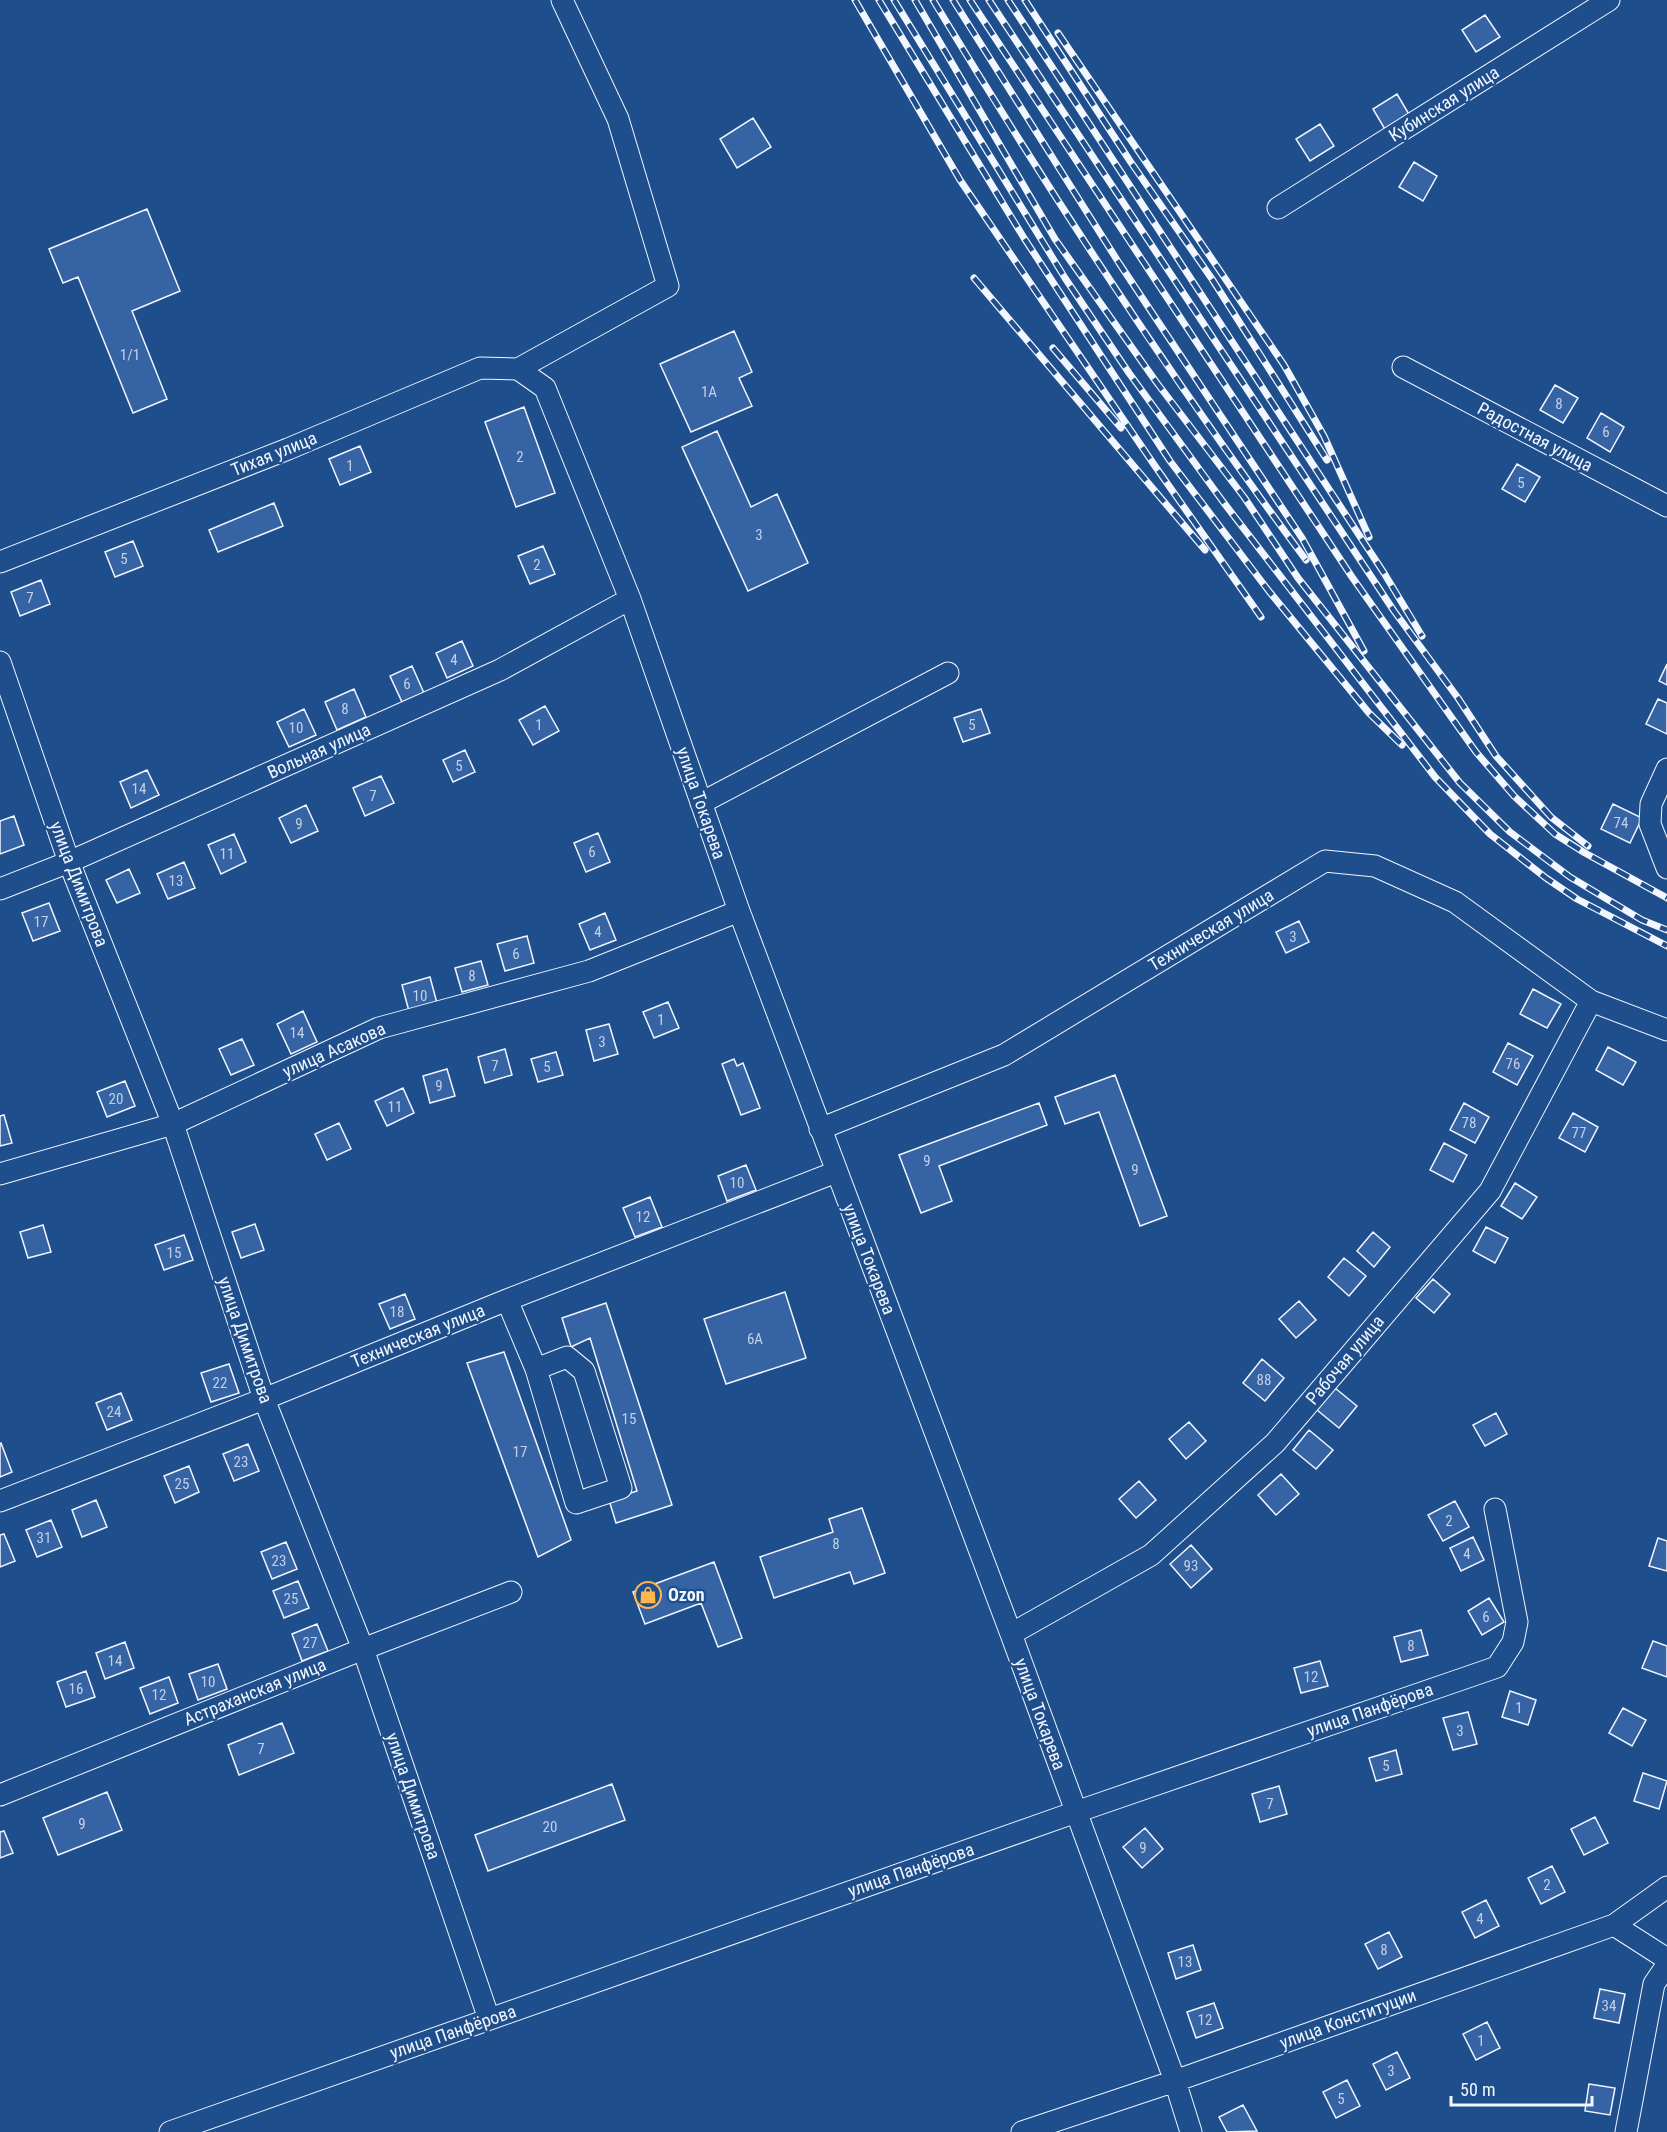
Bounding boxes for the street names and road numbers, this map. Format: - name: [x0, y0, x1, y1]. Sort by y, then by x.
- street label: Кубинская улица: [1385, 61, 1503, 146]
- street label: Радостная улица: [1474, 397, 1596, 476]
- street label: Тихая улица: [228, 427, 320, 480]
- street label: Вольная улица: [264, 718, 374, 783]
- street label: улица Токарева: [672, 744, 730, 862]
- street label: улица Димитрова: [46, 818, 113, 950]
- street label: Техническая улица: [1144, 884, 1277, 975]
- street label: улица Асакова: [279, 1018, 388, 1082]
- street label: улица Токарева: [839, 1200, 900, 1317]
- street label: улица Димитрова: [214, 1274, 277, 1406]
- street label: Техническая улица: [348, 1299, 488, 1372]
- street label: Рабочая улица: [1301, 1311, 1388, 1409]
- street label: Астраханская улица: [181, 1653, 329, 1730]
- street label: улица Токарева: [1011, 1655, 1070, 1772]
- street label: улица Панфёрова: [1304, 1678, 1436, 1741]
- street label: улица Димитрова: [382, 1730, 445, 1862]
- street label: улица Панфёрова: [845, 1838, 977, 1901]
- street label: улица Конституции: [1277, 1984, 1419, 2053]
- street label: улица Панфёрова: [387, 2000, 519, 2063]

